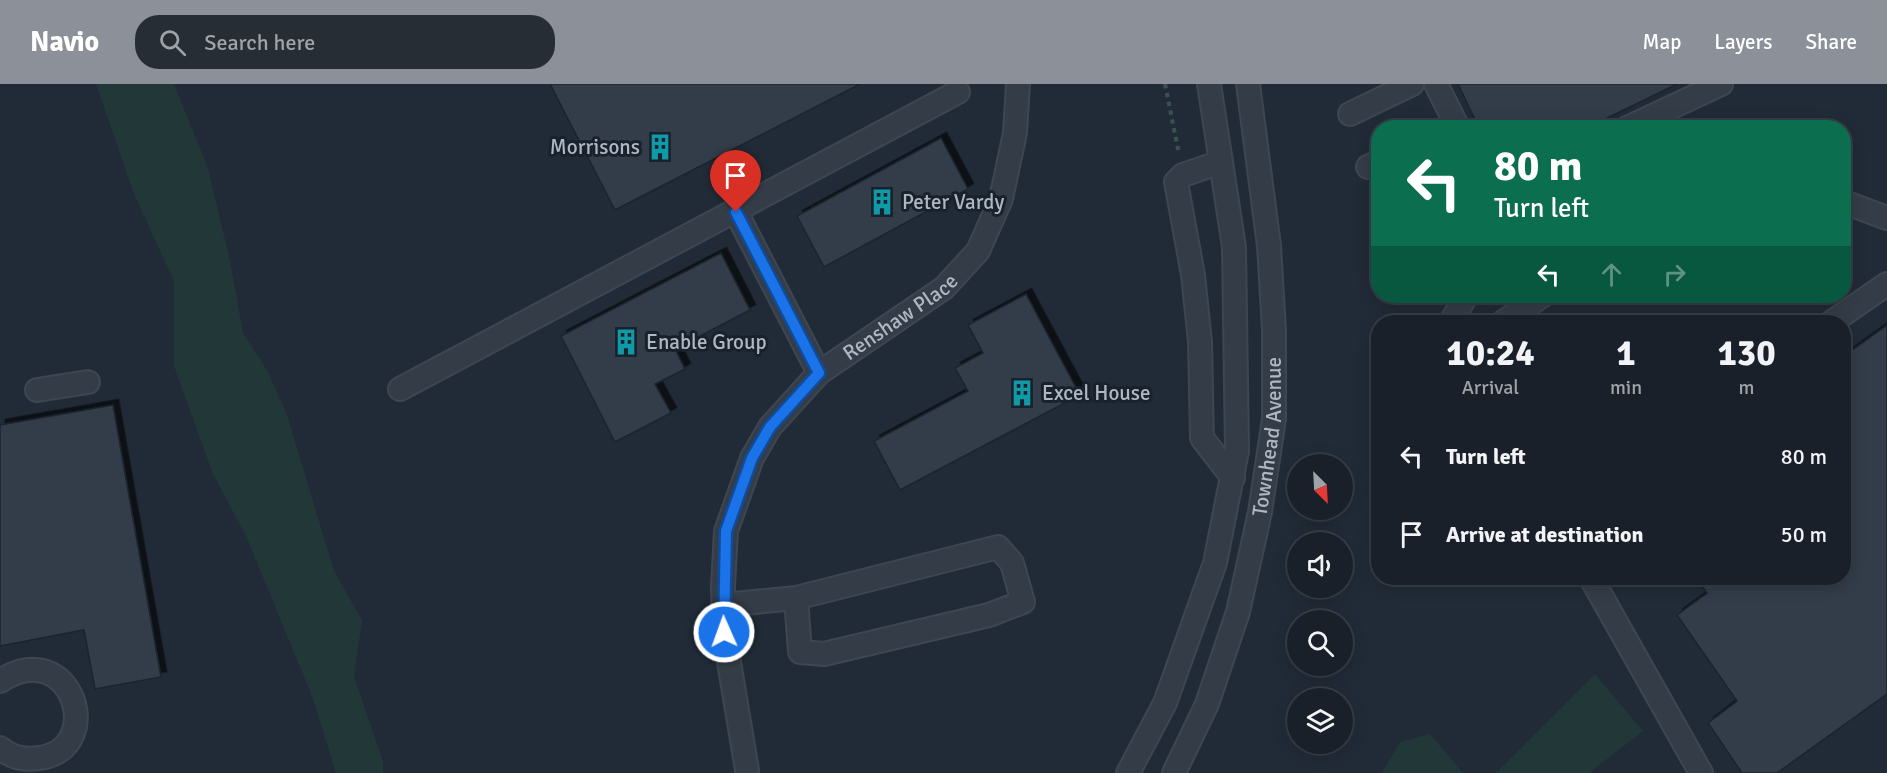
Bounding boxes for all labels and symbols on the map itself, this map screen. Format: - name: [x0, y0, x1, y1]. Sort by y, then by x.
- building icon: Morrisons: [645, 132, 675, 162]
- place label: Morrisons: [550, 134, 640, 160]
- pin: [710, 150, 761, 212]
- building icon: Peter Vardy: [867, 187, 897, 217]
- place label: Peter Vardy: [902, 189, 1004, 215]
- street label: Renshaw Place: [838, 268, 963, 366]
- building icon: Enable Group: [611, 327, 641, 357]
- place label: Enable Group: [646, 329, 767, 355]
- street label: Townhead Avenue: [1247, 357, 1287, 518]
- building icon: Excel House: [1007, 378, 1037, 408]
- place label: Excel House: [1042, 380, 1151, 406]
- north arrow: [1287, 454, 1353, 520]
- position arrow: [692, 600, 756, 664]

